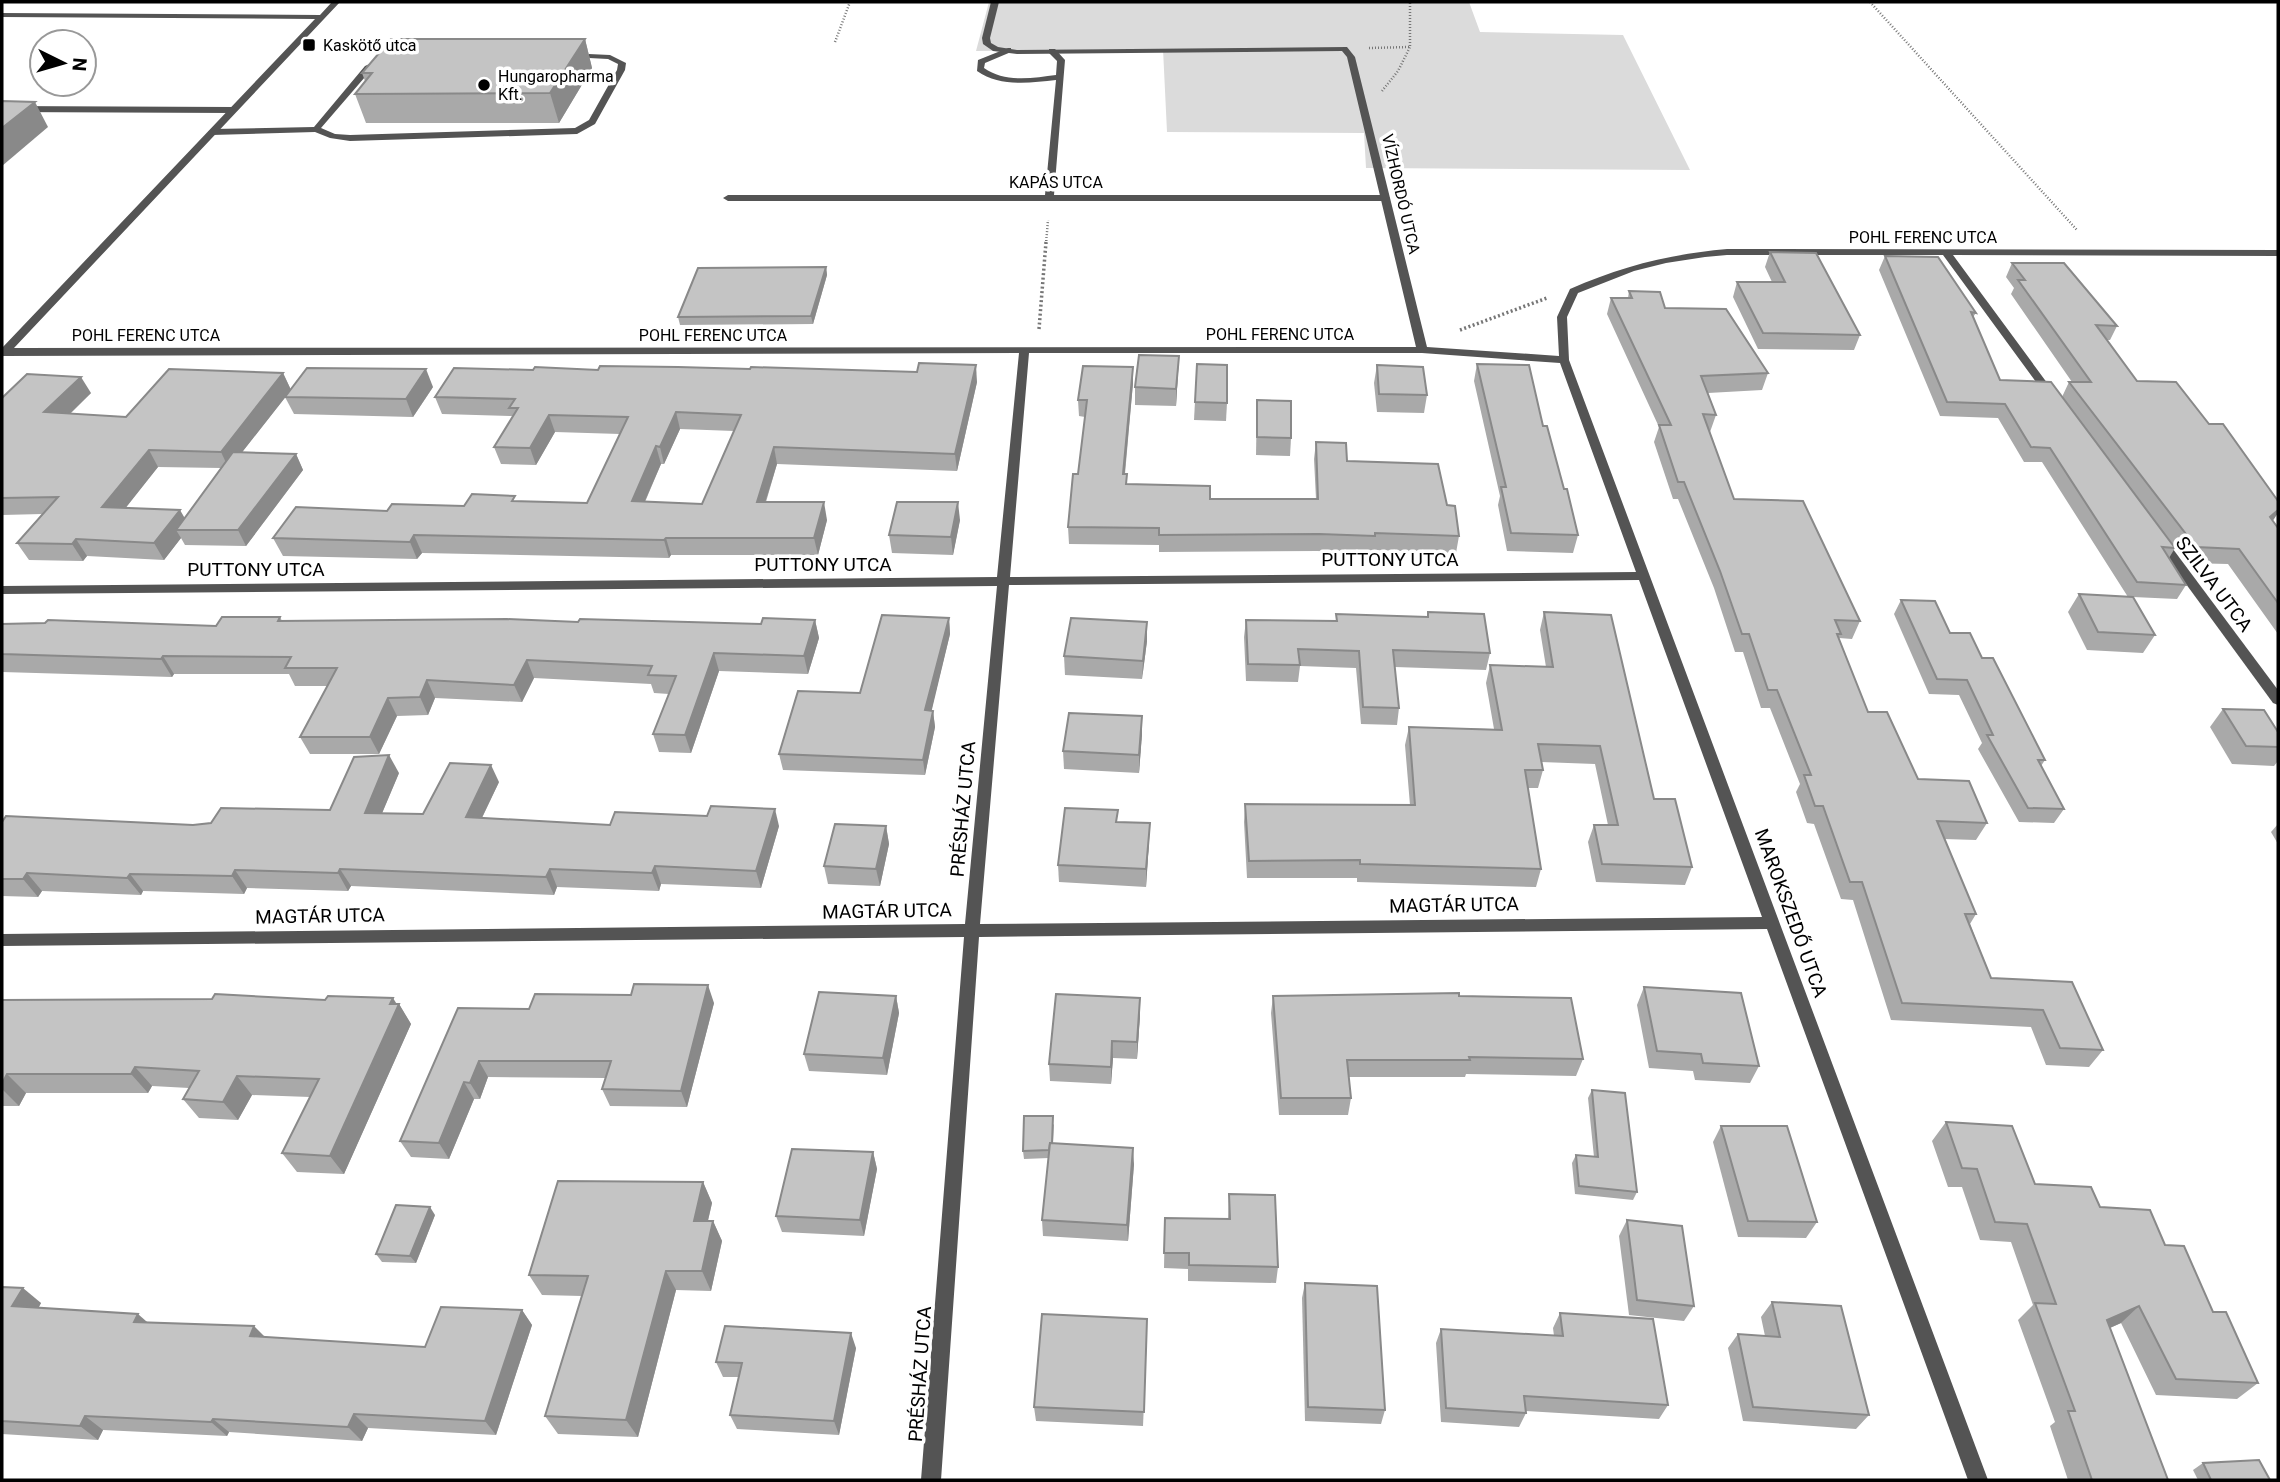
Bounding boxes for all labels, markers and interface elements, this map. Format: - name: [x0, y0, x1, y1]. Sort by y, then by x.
- north arrow: [28, 28, 98, 98]
- place label: Kaskötő utca: [323, 36, 417, 55]
- marker: Kaskötő utca: [301, 37, 317, 53]
- text: N: [67, 57, 91, 72]
- place label: Hungaropharma Kft.: [498, 67, 614, 104]
- marker: Hungaropharma Kft.: [476, 77, 492, 93]
- street label: VÍZHORDÓ UTCA: [1378, 132, 1425, 256]
- street label: KAPÁS UTCA: [1009, 173, 1104, 192]
- street label: POHL FERENC UTCA: [1849, 228, 1998, 247]
- street label: POHL FERENC UTCA: [1206, 325, 1355, 344]
- street label: POHL FERENC UTCA: [72, 326, 221, 345]
- street label: POHL FERENC UTCA: [639, 326, 788, 345]
- street label: SZILVA UTCA: [2171, 532, 2258, 637]
- street label: PUTTONY UTCA: [1321, 548, 1459, 571]
- street label: PUTTONY UTCA: [754, 553, 892, 576]
- street label: PUTTONY UTCA: [187, 558, 325, 581]
- street label: PRÉSHÁZ UTCA: [946, 740, 980, 878]
- street label: MAROKSZEDŐ UTCA: [1750, 826, 1832, 1001]
- street label: MAGTÁR UTCA: [1389, 892, 1520, 918]
- street label: MAGTÁR UTCA: [822, 898, 953, 924]
- street label: MAGTÁR UTCA: [255, 903, 386, 929]
- street label: PRÉSHÁZ UTCA: [904, 1305, 936, 1443]

